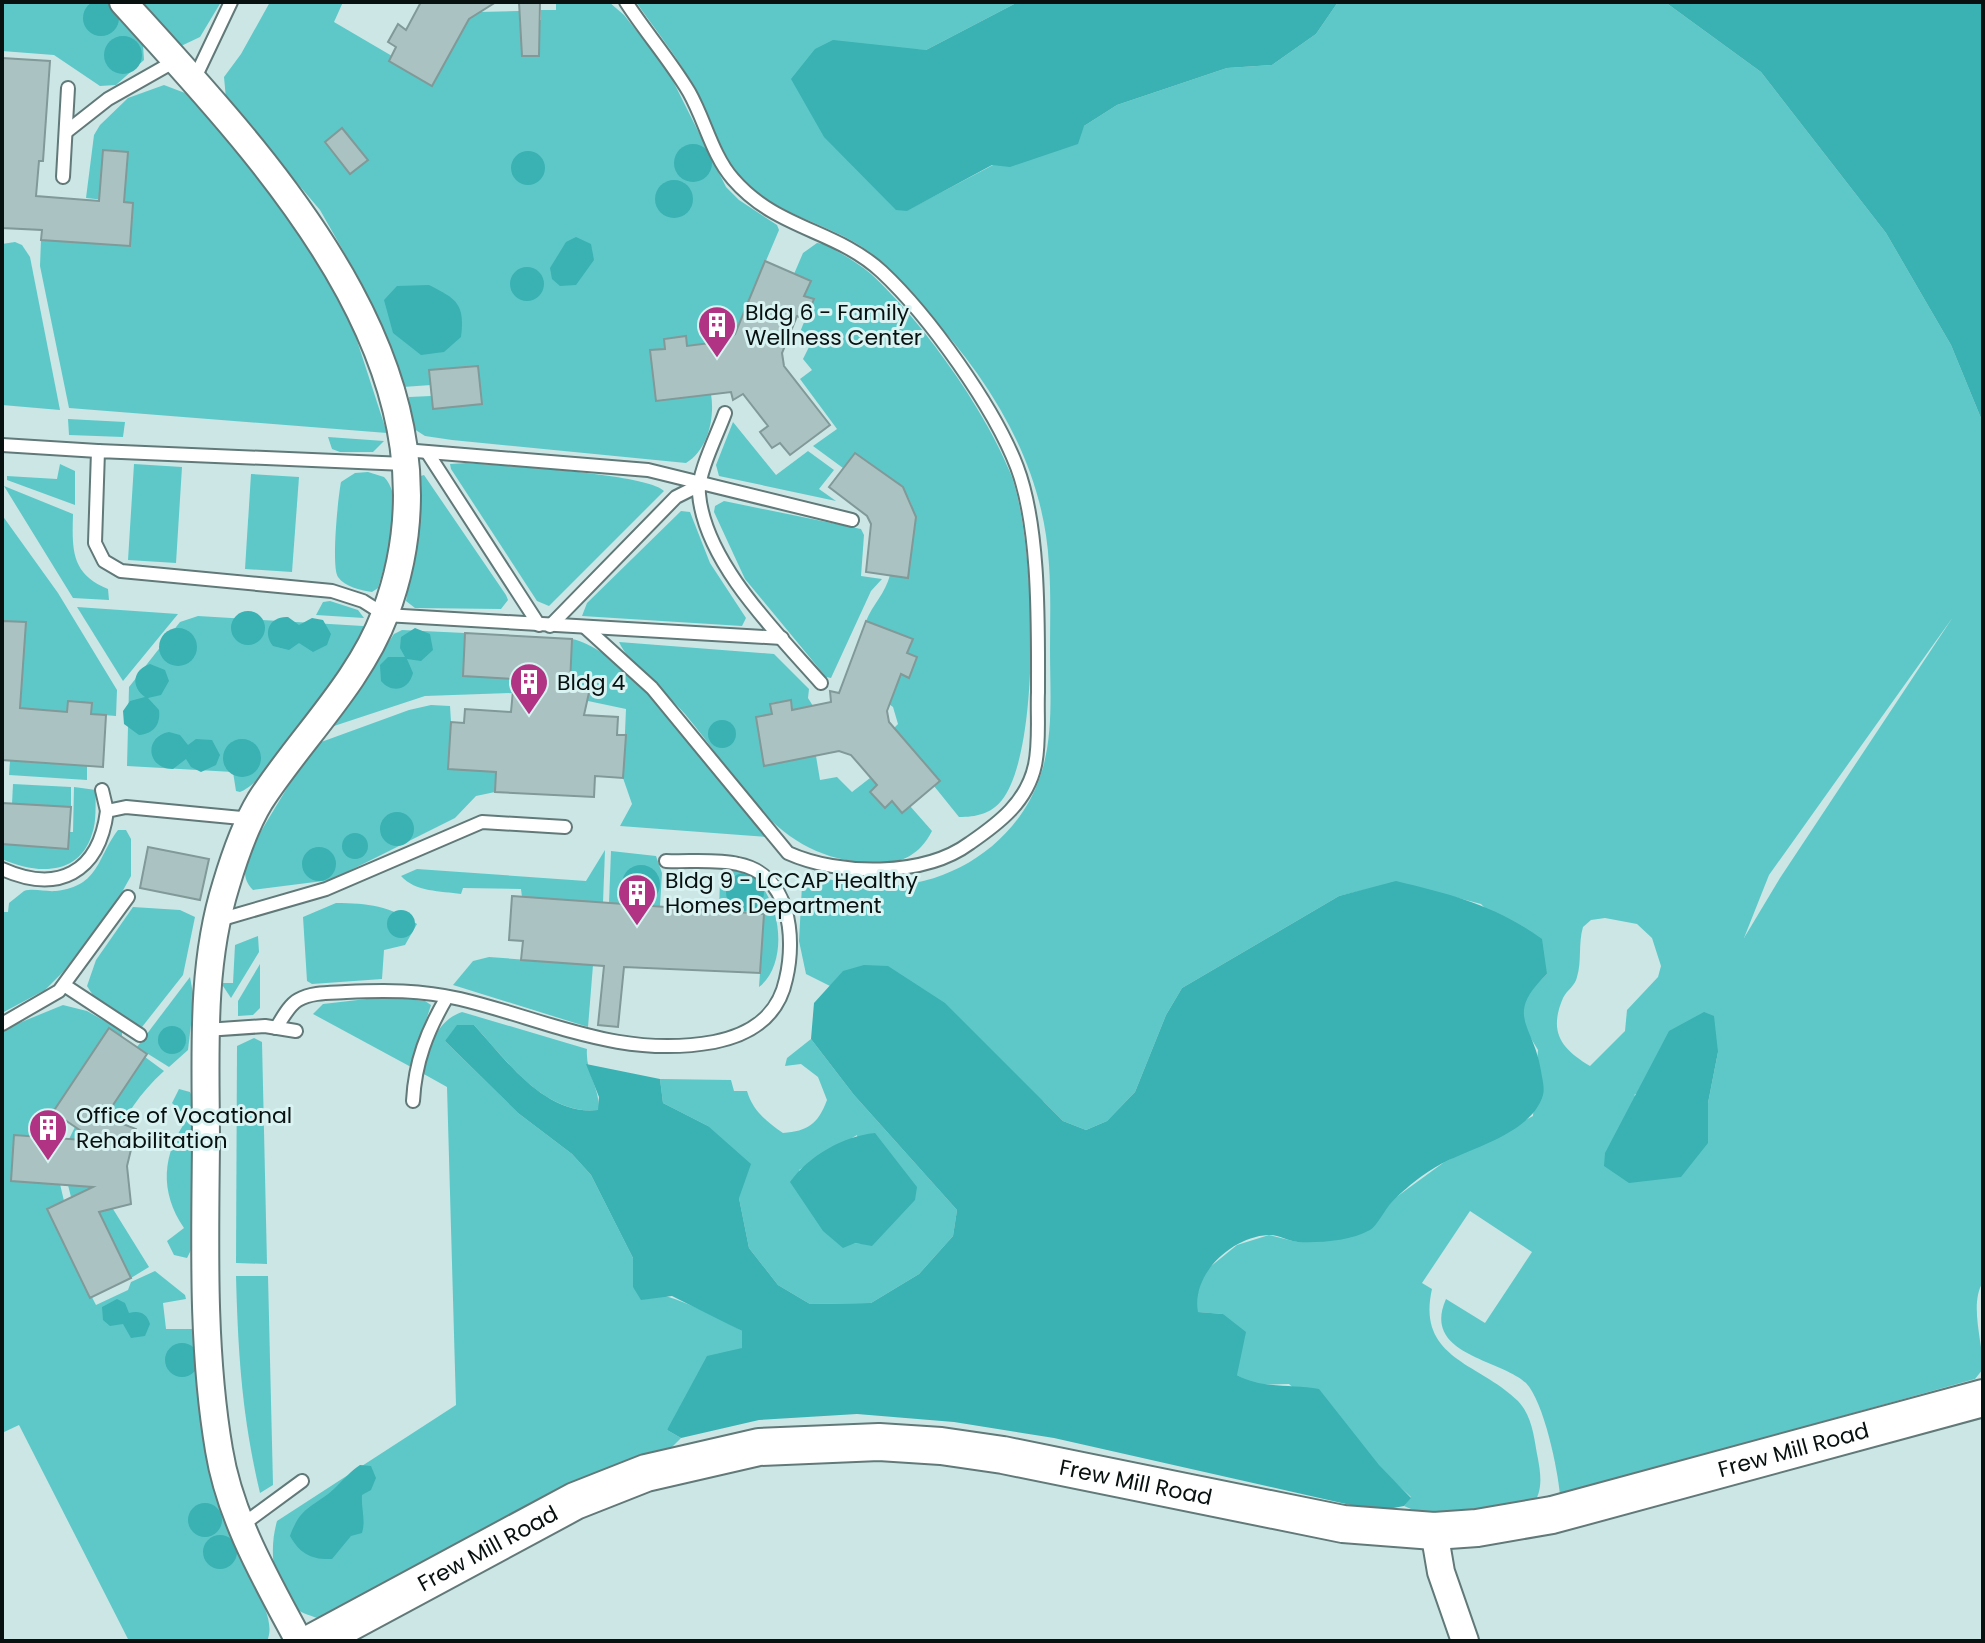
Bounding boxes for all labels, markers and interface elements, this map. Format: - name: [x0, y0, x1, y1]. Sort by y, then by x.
- place label: Bldg 6 - Family Wellness Center: [745, 297, 922, 353]
- building icon: Bldg 6 - Family Wellness Center: [696, 304, 738, 359]
- building icon: Bldg 4: [508, 661, 550, 716]
- place label: Bldg 4: [557, 667, 626, 698]
- place label: Bldg 9 - LCCAP Healthy Homes Department: [665, 865, 918, 921]
- building icon: Bldg 9 - LCCAP Healthy Homes Department: [616, 872, 658, 927]
- place label: Office of Vocational Rehabilitation: [76, 1100, 292, 1156]
- building icon: Office of Vocational Rehabilitation: [27, 1107, 69, 1162]
- street label: Frew Mill Road: [1714, 1414, 1872, 1485]
- street label: Frew Mill Road: [1057, 1451, 1215, 1513]
- street label: Frew Mill Road: [412, 1498, 563, 1599]

